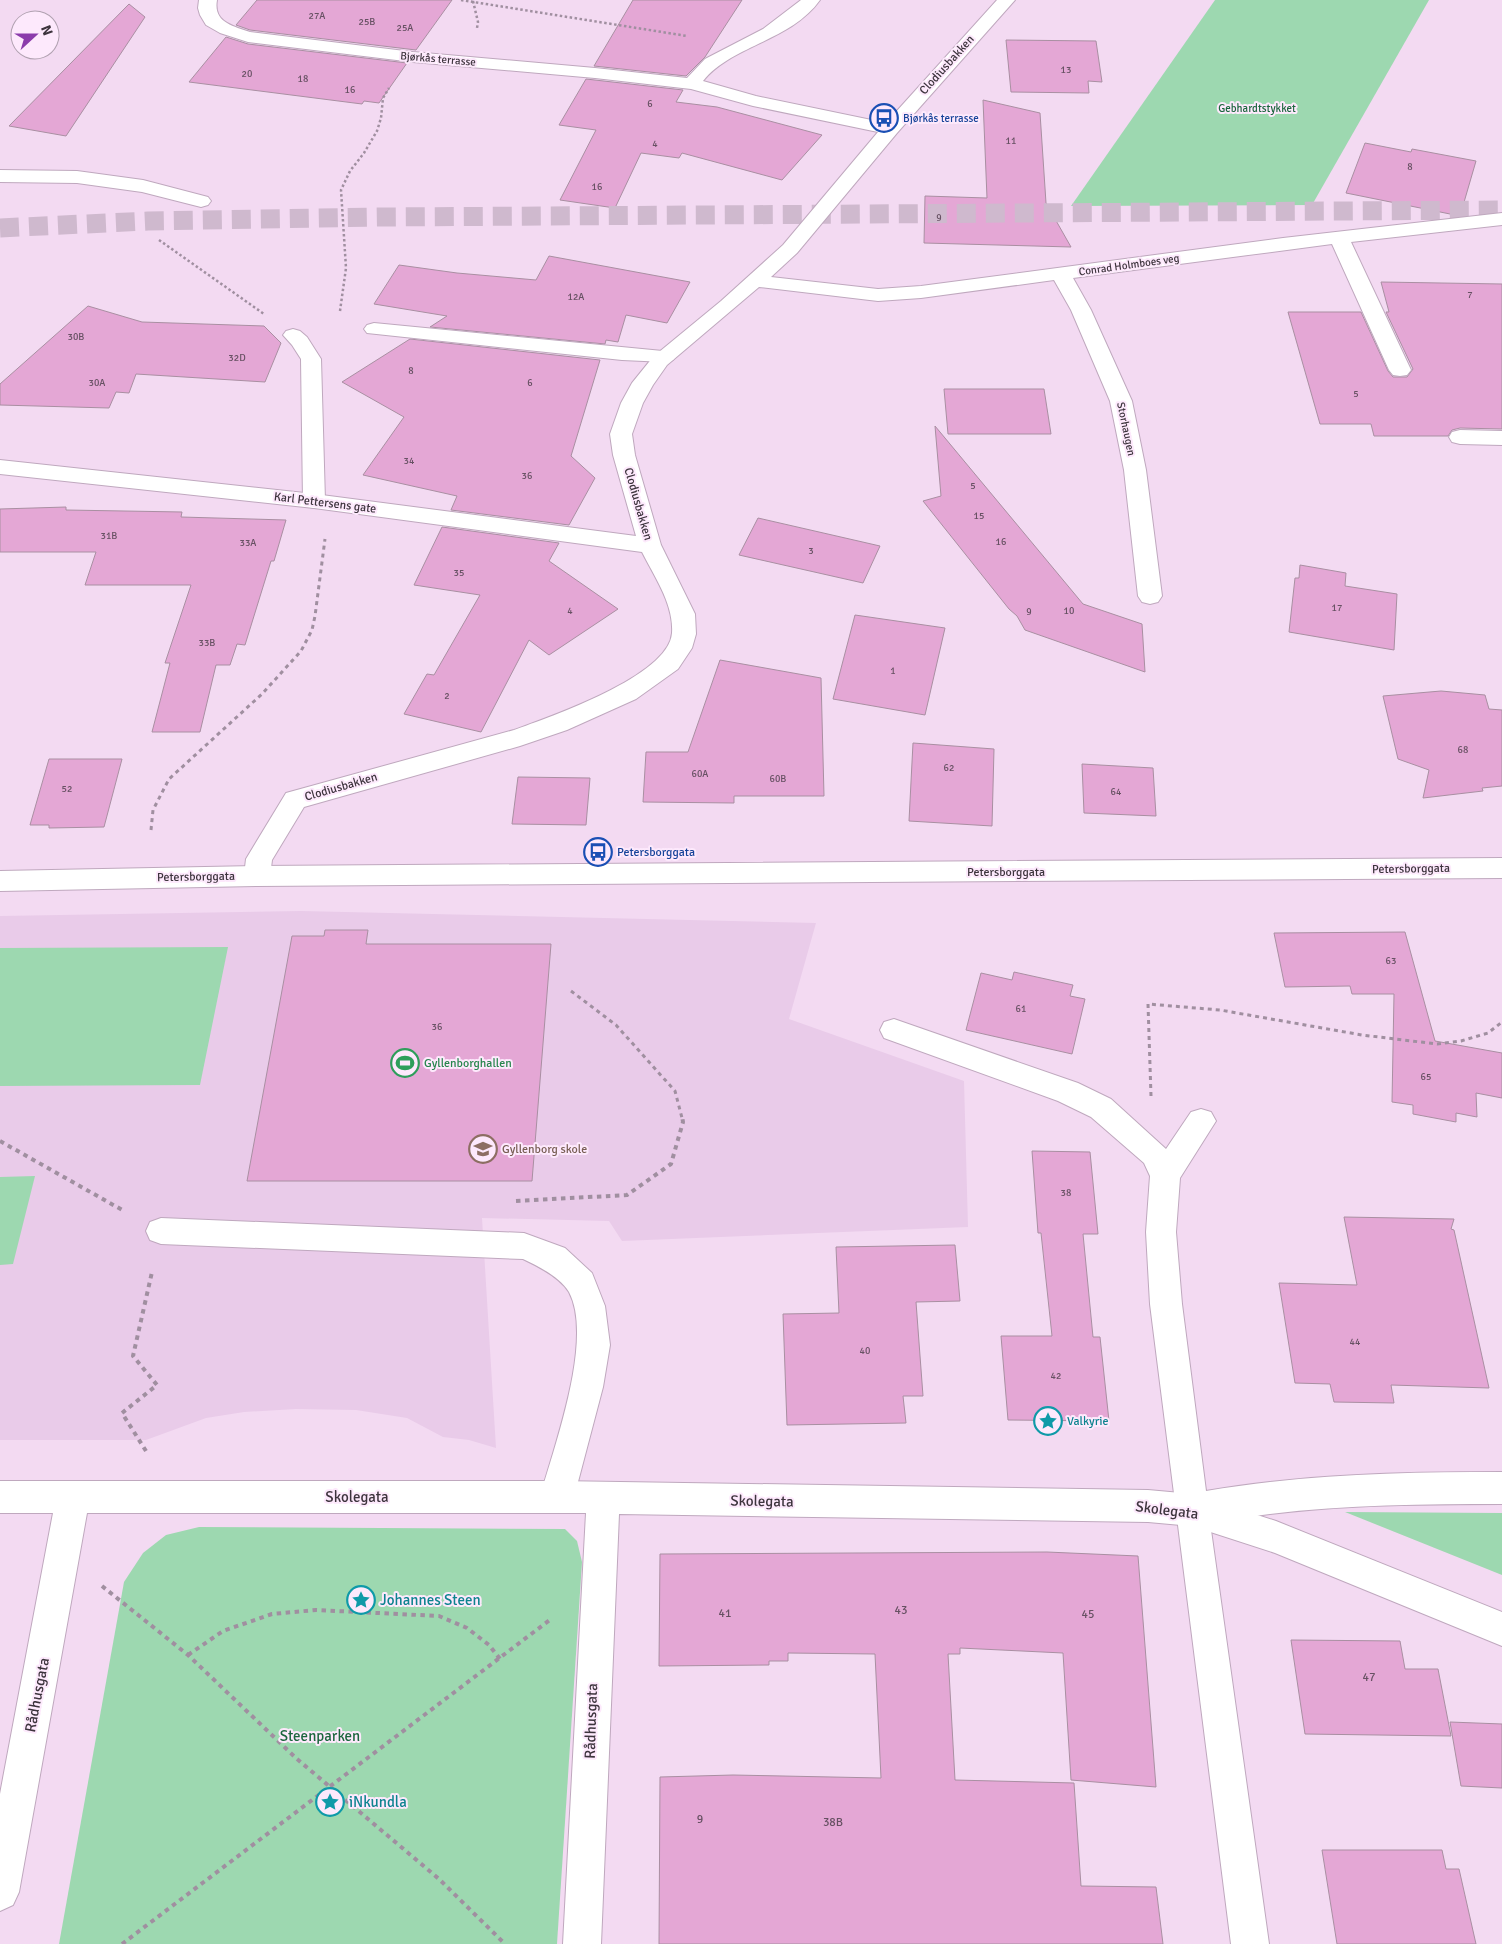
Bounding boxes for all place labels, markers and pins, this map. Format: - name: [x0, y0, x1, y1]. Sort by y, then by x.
- bus stop icon: Bjørkås terrasse: [869, 103, 899, 133]
- place label: Bjørkås terrasse: [903, 112, 979, 125]
- bus stop icon: Petersborggata: [583, 837, 613, 867]
- place label: Petersborggata: [617, 845, 695, 860]
- sports icon: Gyllenborghallen: [390, 1048, 420, 1078]
- place label: Gyllenborghallen: [424, 1056, 512, 1071]
- school or university icon: Gyllenborg skole: [468, 1134, 498, 1164]
- place label: Gyllenborg skole: [502, 1142, 587, 1157]
- place icon: Valkyrie: [1033, 1406, 1063, 1436]
- place label: Valkyrie: [1067, 1414, 1109, 1429]
- place icon: Johannes Steen: [346, 1585, 376, 1615]
- place label: Johannes Steen: [380, 1591, 481, 1609]
- place icon: iNkundla: [315, 1787, 345, 1817]
- place label: iNkundla: [349, 1793, 407, 1811]

